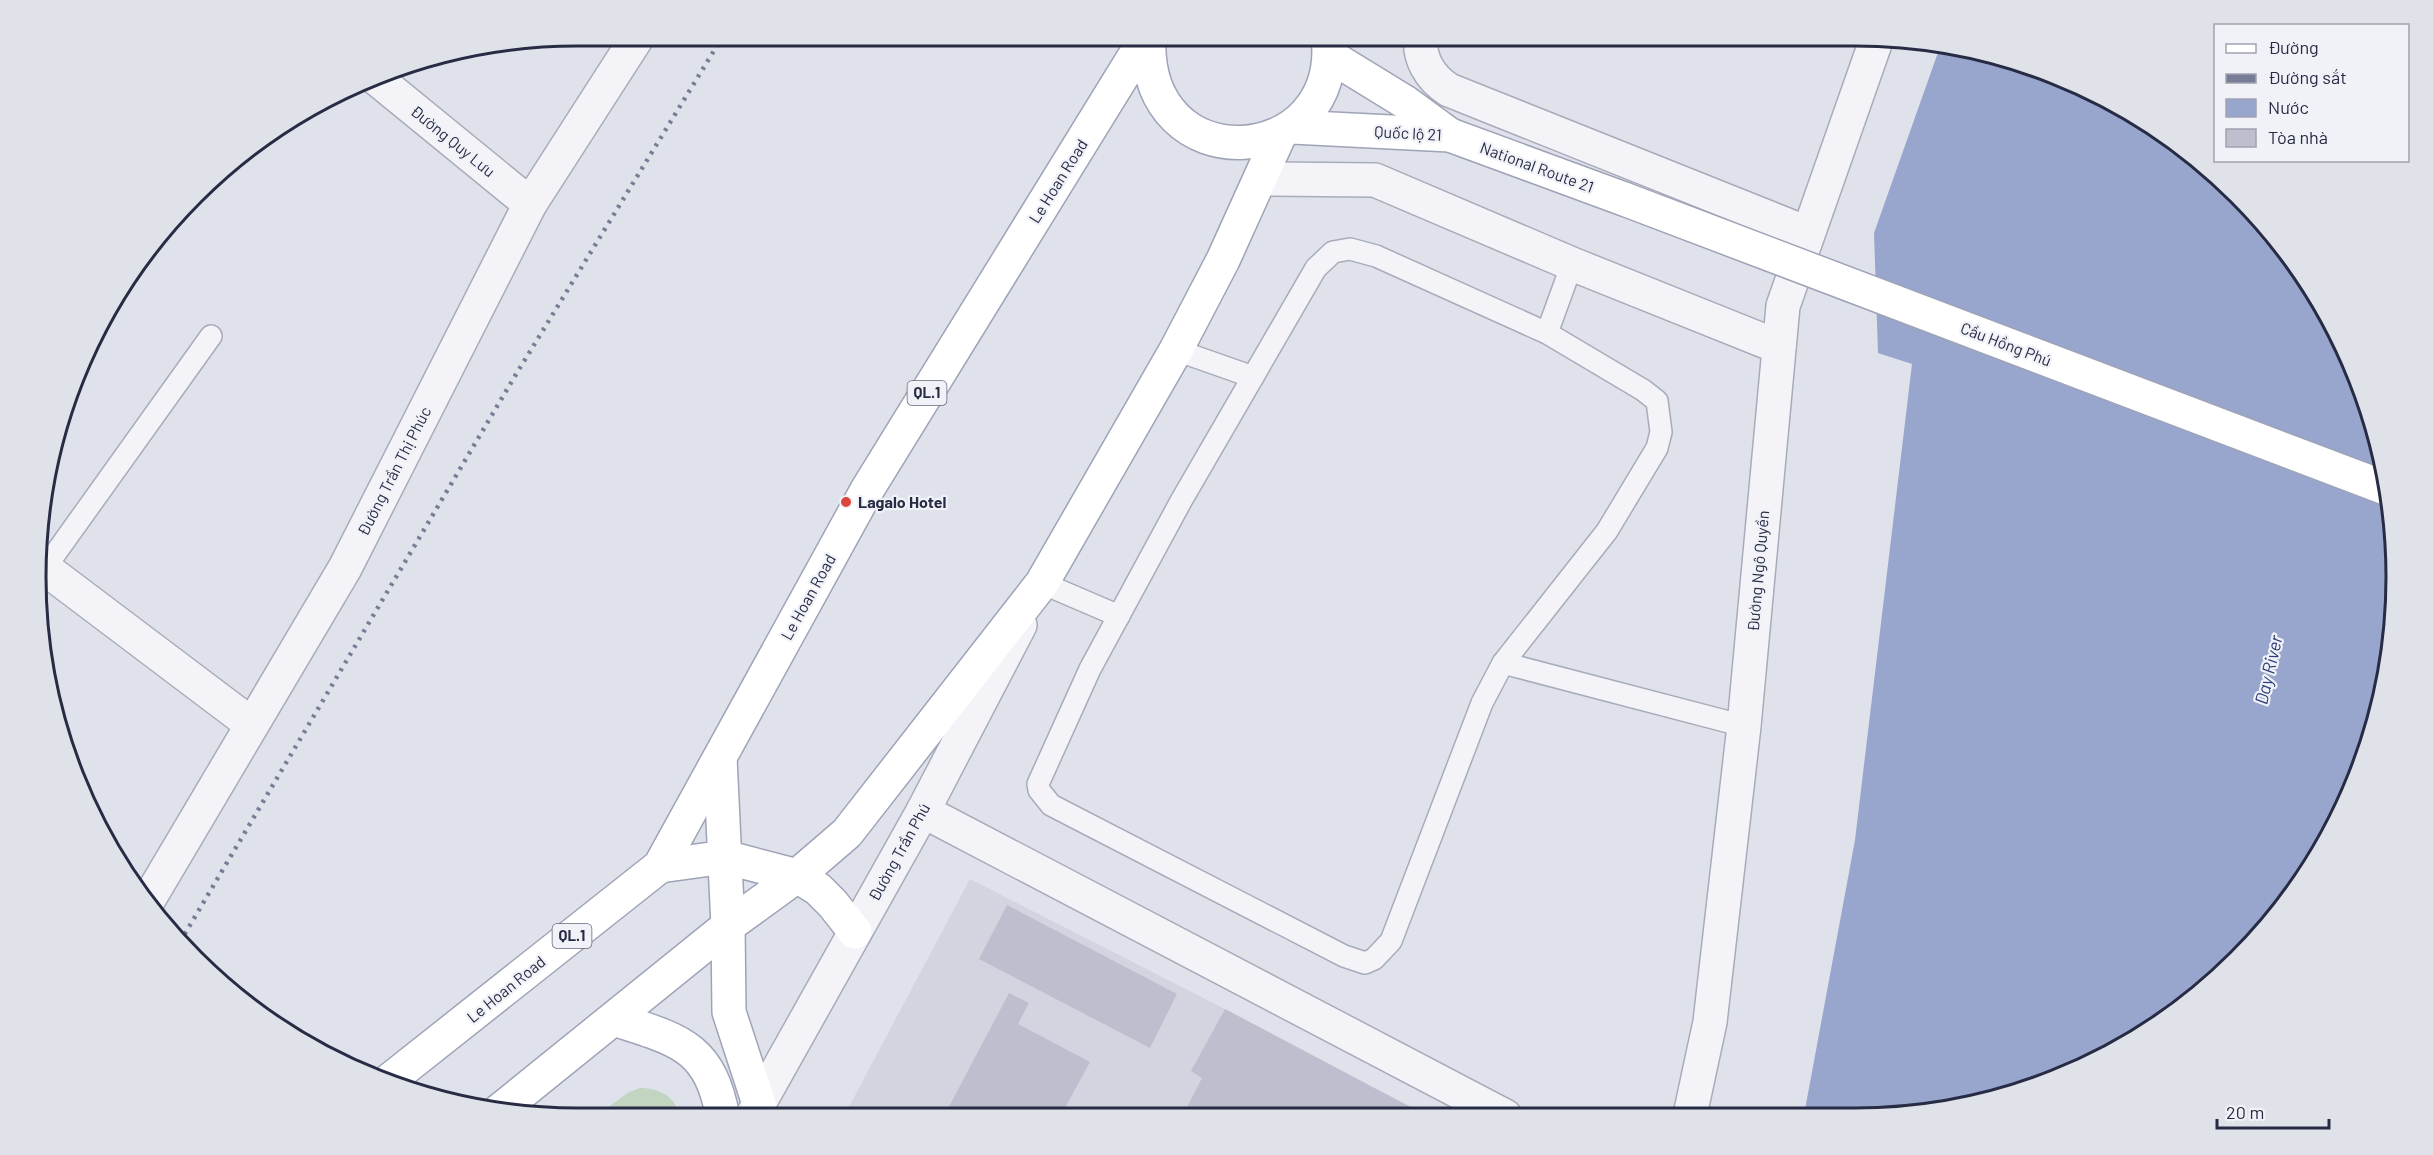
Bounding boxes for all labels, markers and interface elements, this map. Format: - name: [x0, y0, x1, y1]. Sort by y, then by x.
- legend: [2214, 24, 2409, 162]
- text: Đường: [2268, 36, 2319, 58]
- text: Đường sắt: [2268, 66, 2347, 88]
- text: Nước: [2268, 96, 2309, 118]
- street label: Đường Quy Lưu: [407, 101, 499, 180]
- street label: Quốc lộ 21: [1374, 121, 1442, 144]
- text: Tòa nhà: [2268, 126, 2328, 148]
- street label: Le Hoan Road: [1024, 135, 1091, 226]
- street label: National Route 21: [1478, 137, 1597, 196]
- street label: Cầu Hồng Phú: [1958, 318, 2054, 370]
- road number: QL.1: [908, 381, 946, 405]
- street label: Đường Trần Thị Phúc: [353, 403, 434, 539]
- place label: Lagalo Hotel: [858, 492, 946, 511]
- marker: Lagalo Hotel: [839, 495, 853, 509]
- street label: Đường Ngô Quyền: [1743, 510, 1772, 632]
- street label: Le Hoan Road: [776, 550, 839, 643]
- water label: Day River: [2249, 632, 2287, 707]
- street label: Đường Trần Phú: [864, 799, 933, 904]
- road number: QL.1: [552, 924, 592, 948]
- street label: Le Hoan Road: [463, 951, 549, 1026]
- scale bar: [2217, 1092, 2330, 1130]
- text: 20 m: [2226, 1101, 2264, 1123]

